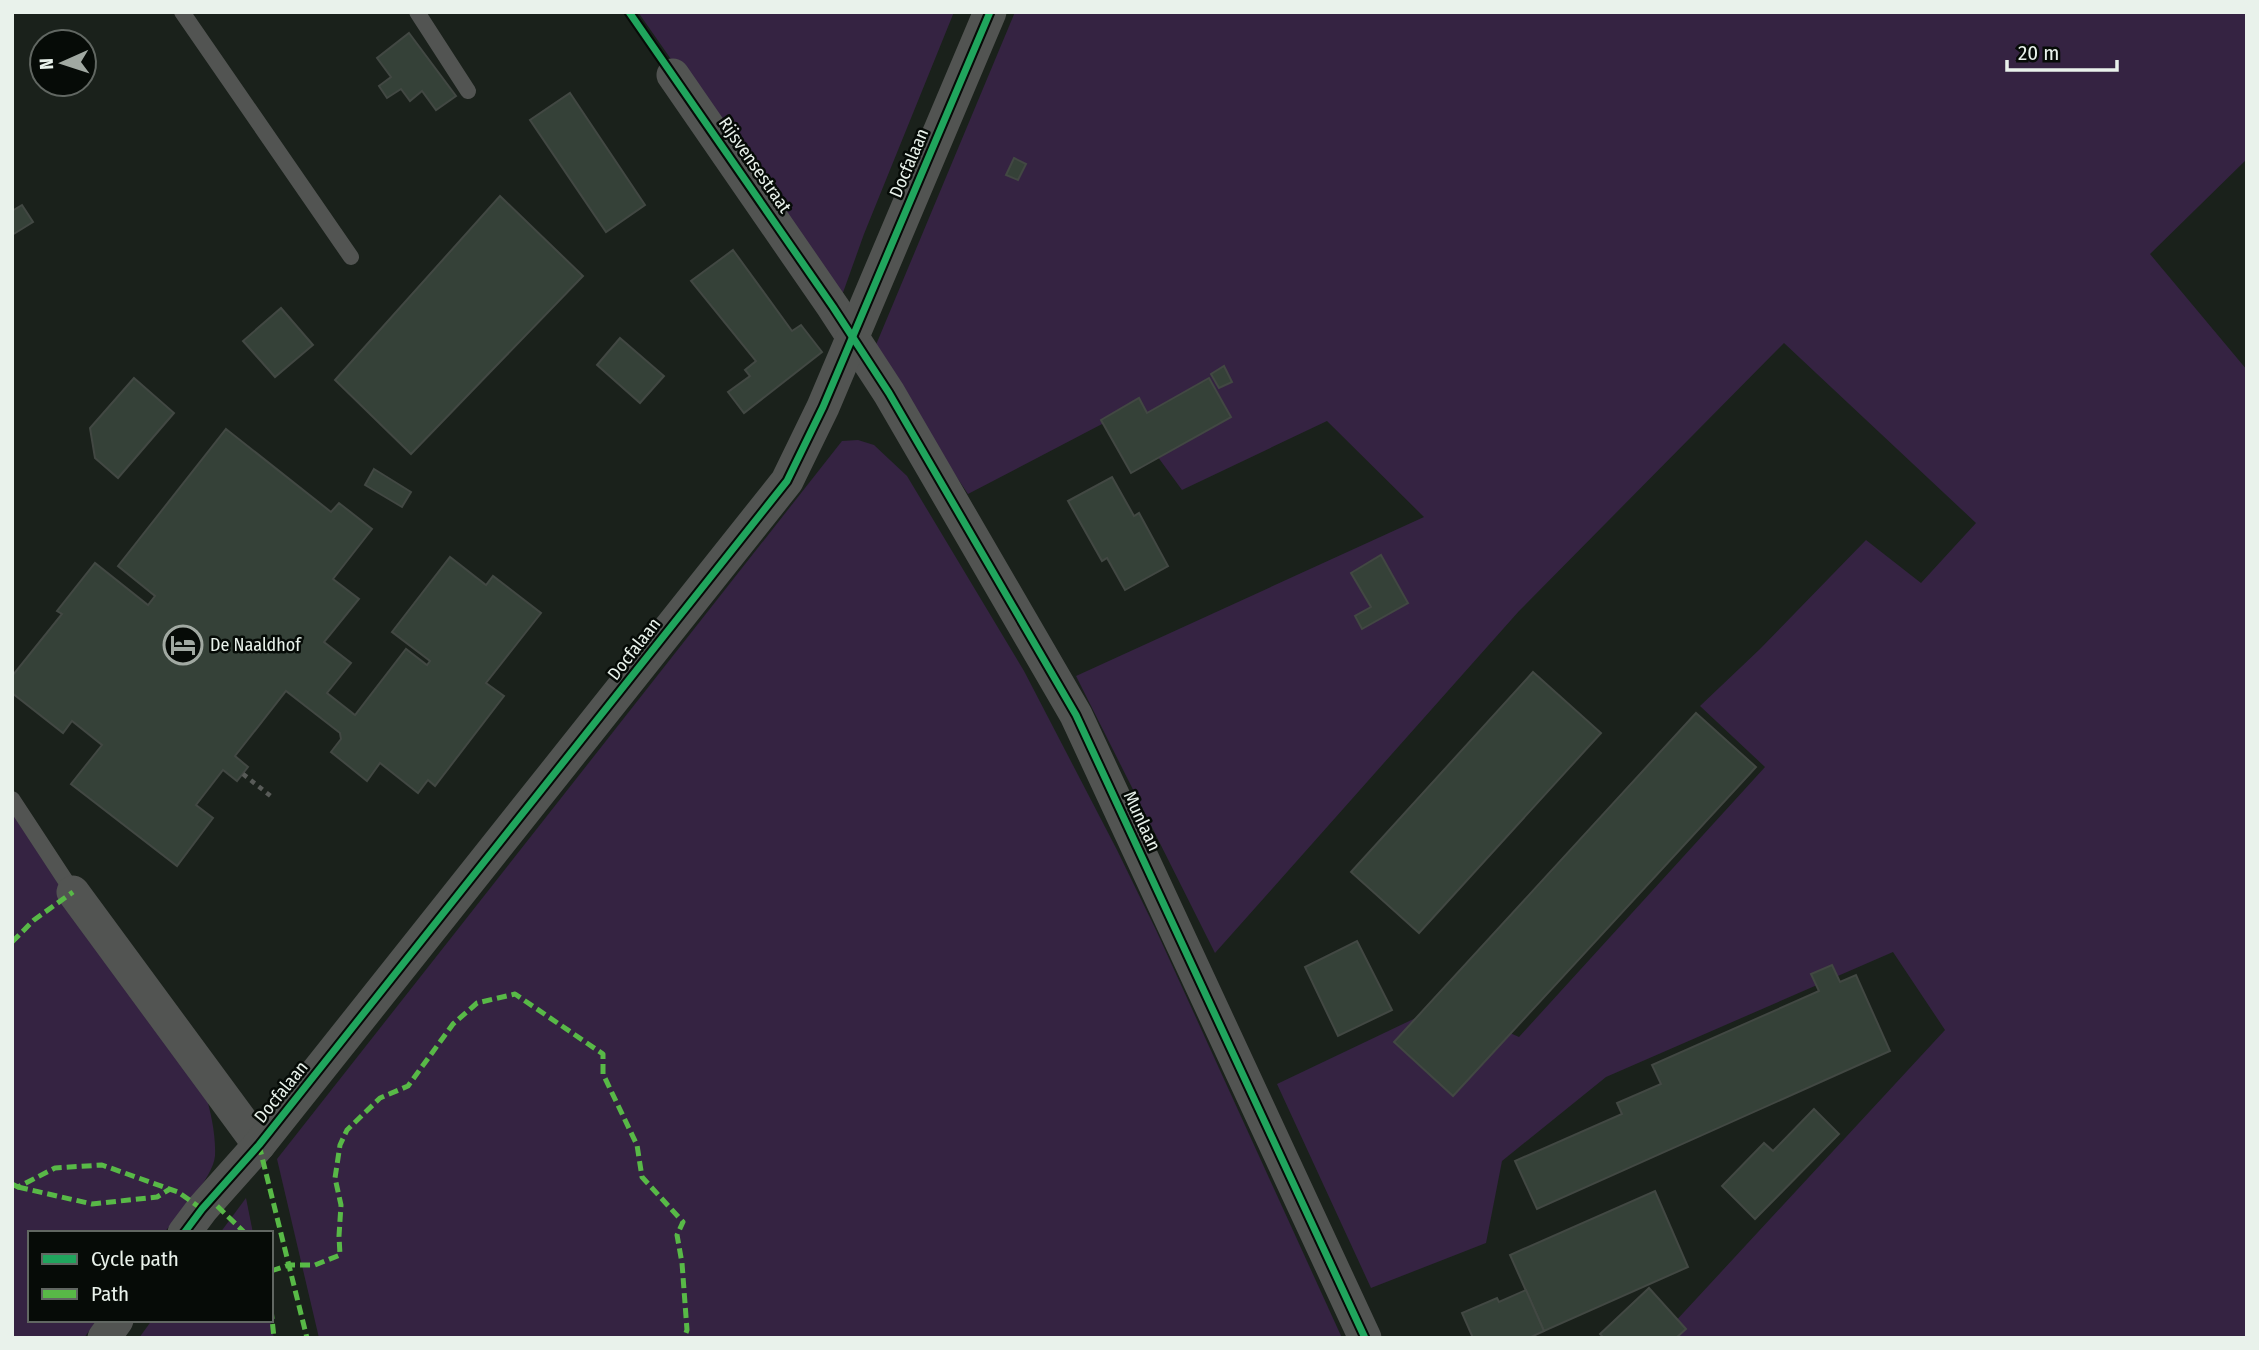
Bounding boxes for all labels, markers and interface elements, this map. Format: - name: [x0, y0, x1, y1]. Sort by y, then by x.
- north arrow: [28, 28, 98, 98]
- scale bar: [2007, 28, 2117, 72]
- text: 20 m: [2018, 40, 2059, 66]
- text: N: [35, 58, 58, 70]
- street label: Rijsvensestraat: [714, 113, 796, 217]
- street label: Docfalaan: [885, 125, 933, 201]
- street label: Docfalaan: [603, 613, 665, 685]
- hotel icon: De Naaldhof: [162, 624, 204, 666]
- place label: De Naaldhof: [210, 634, 302, 656]
- street label: Munlaan: [1119, 788, 1165, 854]
- street label: Docfalaan: [249, 1057, 313, 1127]
- legend: [28, 1231, 273, 1322]
- text: Cycle path: [91, 1246, 179, 1272]
- text: Path: [91, 1281, 129, 1307]

